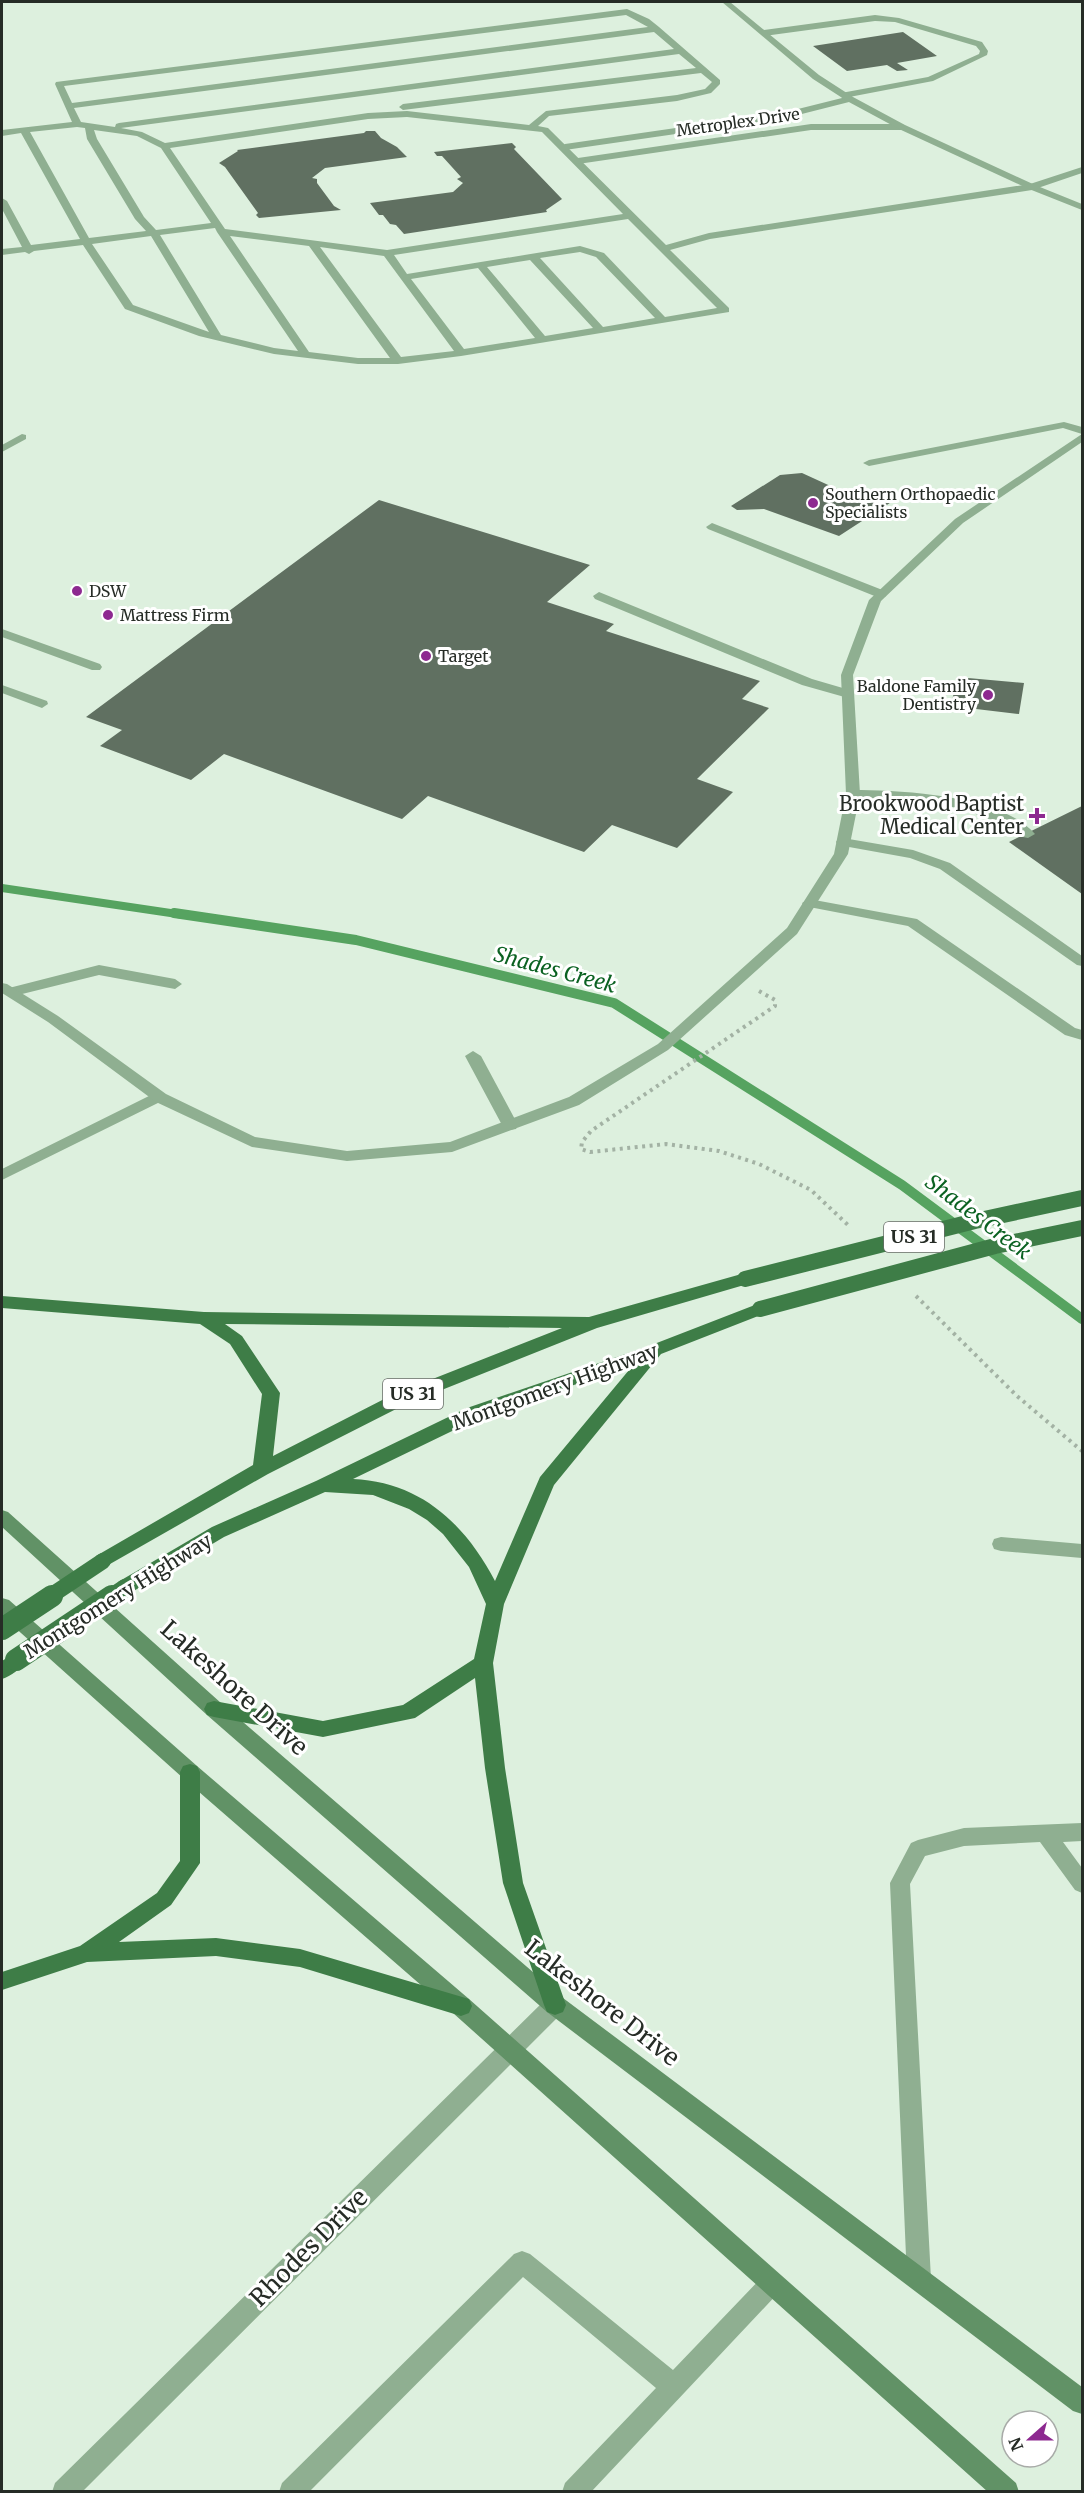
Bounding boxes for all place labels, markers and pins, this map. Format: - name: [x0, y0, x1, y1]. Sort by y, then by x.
- place label: Southern Orthopaedic Specialists: [825, 484, 996, 522]
- marker: Southern Orthopaedic Specialists: [806, 496, 820, 510]
- place label: DSW: [89, 581, 127, 601]
- marker: DSW: [70, 584, 84, 598]
- place label: Mattress Firm: [120, 605, 230, 625]
- marker: Mattress Firm: [101, 608, 115, 622]
- place label: Target: [438, 646, 489, 666]
- marker: Target: [419, 649, 433, 663]
- place label: Baldone Family Dentistry: [857, 676, 977, 714]
- marker: Baldone Family Dentistry: [981, 688, 995, 702]
- place label: Brookwood Baptist Medical Center: [839, 791, 1024, 839]
- marker: Brookwood Baptist Medical Center: [1028, 807, 1046, 825]

